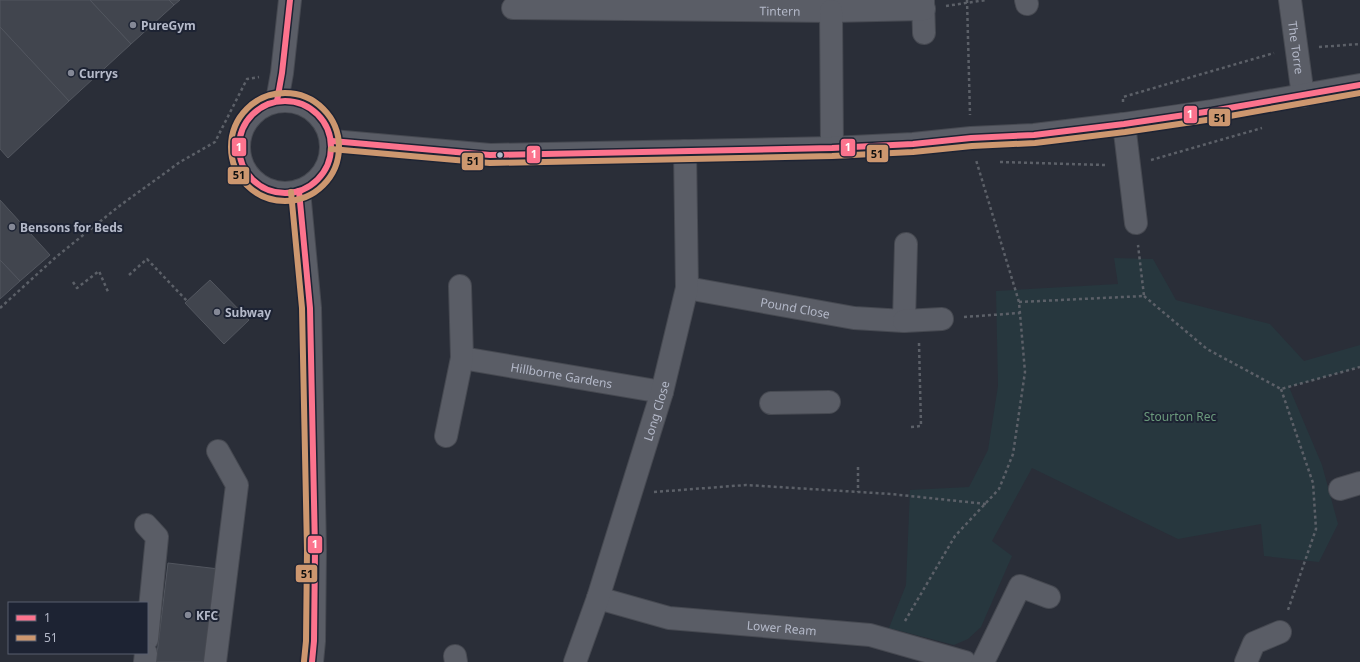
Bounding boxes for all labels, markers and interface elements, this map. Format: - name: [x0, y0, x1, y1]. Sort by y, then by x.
- street label: Tintern: [760, 2, 800, 19]
- place label: PureGym: [141, 17, 196, 34]
- marker: PureGym: [128, 20, 138, 30]
- street label: The Torre: [1284, 20, 1308, 75]
- place label: Currys: [79, 65, 118, 82]
- marker: Currys: [66, 68, 76, 78]
- line badge: 1: [1183, 105, 1198, 124]
- text: 1: [1187, 106, 1193, 121]
- line badge: 51: [1208, 108, 1231, 127]
- text: 51: [1214, 110, 1226, 125]
- line badge: 1: [231, 137, 247, 157]
- line badge: 1: [840, 138, 856, 157]
- text: 1: [236, 139, 242, 154]
- text: 1: [845, 139, 851, 154]
- line badge: 51: [866, 144, 889, 163]
- line badge: 1: [526, 145, 541, 164]
- text: 1: [531, 146, 537, 161]
- text: 51: [871, 146, 883, 161]
- unlabelled marker: [495, 150, 505, 160]
- line badge: 51: [461, 152, 484, 171]
- text: 51: [467, 153, 479, 168]
- line badge: 51: [227, 166, 250, 185]
- text: 51: [233, 167, 245, 182]
- place label: Bensons for Beds: [20, 219, 123, 236]
- marker: Bensons for Beds: [7, 222, 17, 232]
- street label: Pound Close: [759, 293, 832, 322]
- place label: Subway: [225, 304, 271, 321]
- marker: Subway: [212, 307, 222, 317]
- street label: Hillborne Gardens: [510, 358, 614, 392]
- street label: Long Close: [639, 379, 673, 443]
- park label: Stourton Rec: [1144, 408, 1217, 425]
- line badge: 1: [307, 535, 323, 554]
- text: 1: [312, 536, 318, 551]
- line badge: 51: [295, 564, 318, 583]
- text: 51: [301, 566, 313, 581]
- legend: [8, 602, 148, 654]
- place label: KFC: [196, 607, 219, 624]
- text: 1: [44, 609, 51, 626]
- marker: KFC: [183, 610, 193, 620]
- street label: Lower Ream: [746, 616, 817, 639]
- text: 51: [44, 629, 58, 646]

